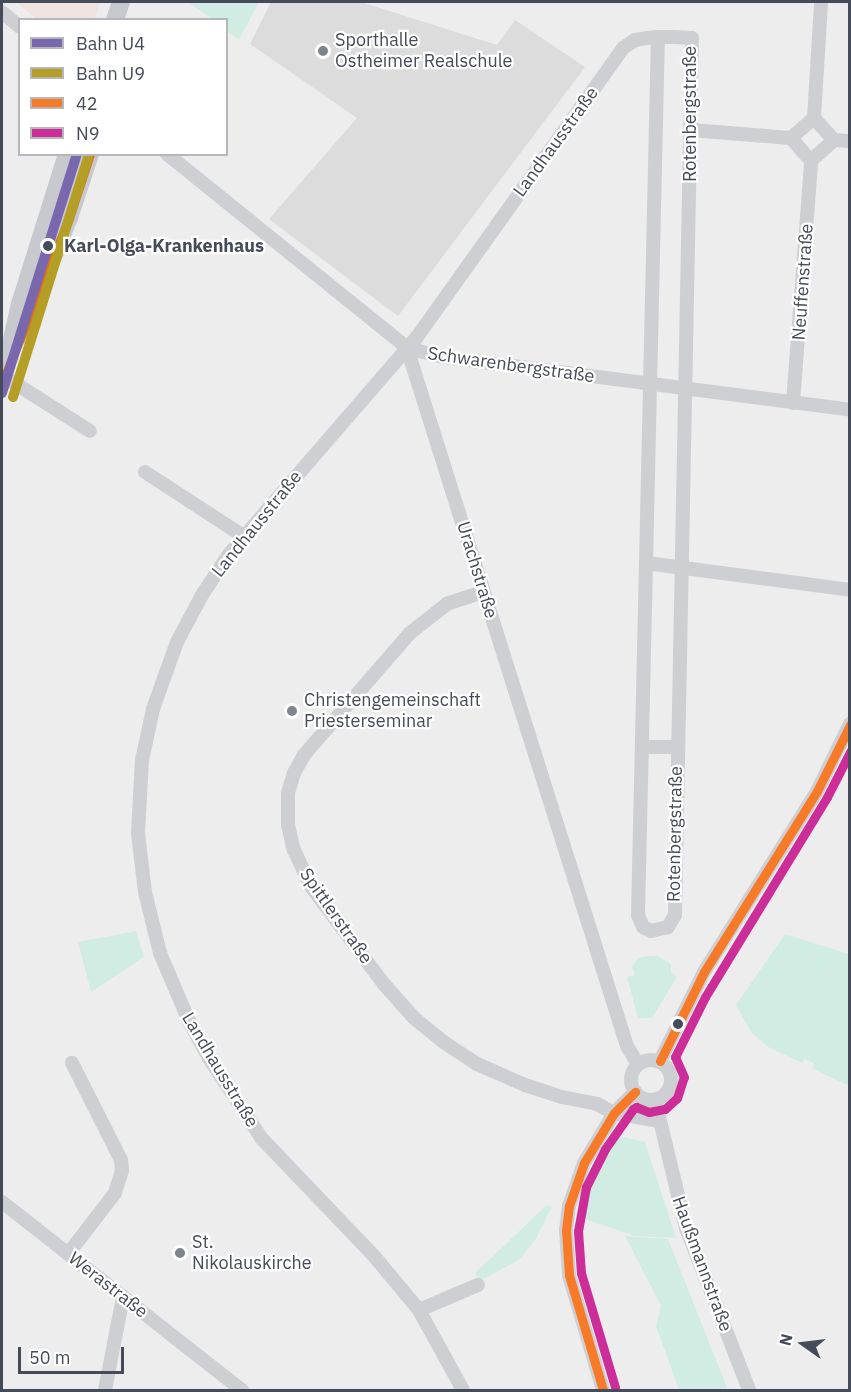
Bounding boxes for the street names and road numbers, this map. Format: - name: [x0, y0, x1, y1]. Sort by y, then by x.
- street label: Rotenbergstraße: [679, 46, 701, 182]
- street label: Landhausstraße: [509, 83, 603, 201]
- street label: Neuffenstraße: [788, 223, 818, 341]
- street label: Schwarenbergstraße: [426, 343, 596, 387]
- street label: Landhausstraße: [208, 466, 306, 582]
- street label: Urachstraße: [452, 519, 502, 621]
- street label: Rotenbergstraße: [663, 766, 687, 902]
- street label: Spittlerstraße: [295, 864, 377, 968]
- street label: Landhausstraße: [177, 1009, 263, 1131]
- street label: Haußmannstraße: [668, 1193, 736, 1335]
- street label: Werastraße: [64, 1247, 152, 1323]

